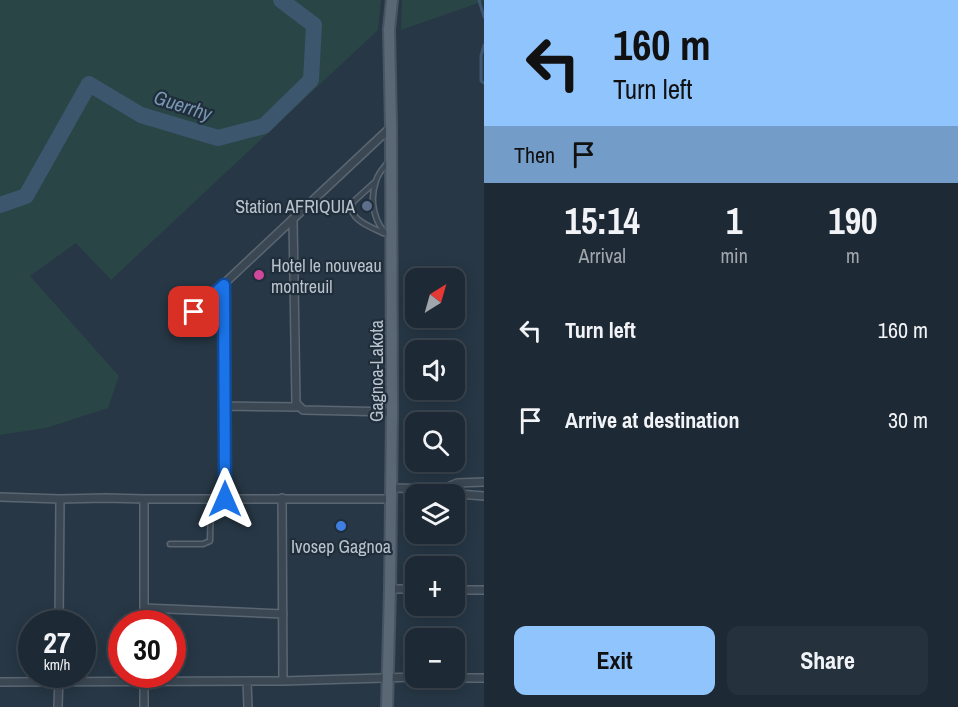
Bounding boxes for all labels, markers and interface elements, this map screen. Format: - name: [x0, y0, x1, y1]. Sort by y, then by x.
- text: 160 m: [613, 17, 711, 73]
- icon: left: [514, 24, 592, 102]
- text: Turn left: [613, 71, 692, 107]
- water label: Guerrhy: [151, 83, 216, 127]
- icon: arrive: [567, 138, 600, 171]
- text: Then: [514, 140, 555, 170]
- place label: Station AFRIQUIA: [235, 194, 355, 219]
- text: 15:14: [564, 197, 640, 245]
- text: 1: [726, 197, 742, 245]
- text: 190: [828, 197, 878, 245]
- marker: Station AFRIQUIA: [360, 199, 374, 213]
- text: Arrival: [579, 242, 626, 269]
- text: min: [720, 242, 748, 269]
- text: m: [846, 242, 860, 269]
- place label: Hotel le nouveau montreuil: [271, 253, 382, 299]
- marker: Hotel le nouveau montreuil: [252, 268, 266, 282]
- north arrow: [405, 268, 465, 328]
- map controls: [405, 268, 465, 688]
- pin: [168, 286, 219, 337]
- icon: arrive: [177, 295, 210, 328]
- icon: left: [514, 314, 547, 347]
- text: Turn left: [565, 315, 636, 345]
- text: 160 m: [878, 315, 928, 345]
- street label: Gagnoa-Lakota: [364, 320, 389, 422]
- button: sound: [405, 340, 465, 400]
- icon: arrive: [514, 404, 547, 437]
- text: Arrive at destination: [565, 405, 739, 435]
- text: 30 m: [888, 405, 928, 435]
- button: search: [405, 412, 465, 472]
- position arrow: [193, 467, 257, 531]
- button: layers: [405, 484, 465, 544]
- marker: Ivosep Gagnoa: [334, 519, 348, 533]
- place label: Ivosep Gagnoa: [291, 534, 391, 559]
- button: +: [405, 556, 465, 616]
- speed limit sign: 30: [108, 610, 186, 688]
- text: 27: [43, 622, 71, 662]
- button: Exit: [514, 626, 715, 695]
- button: Share: [727, 626, 928, 695]
- button: −: [405, 628, 465, 688]
- text: km/h: [44, 654, 70, 675]

